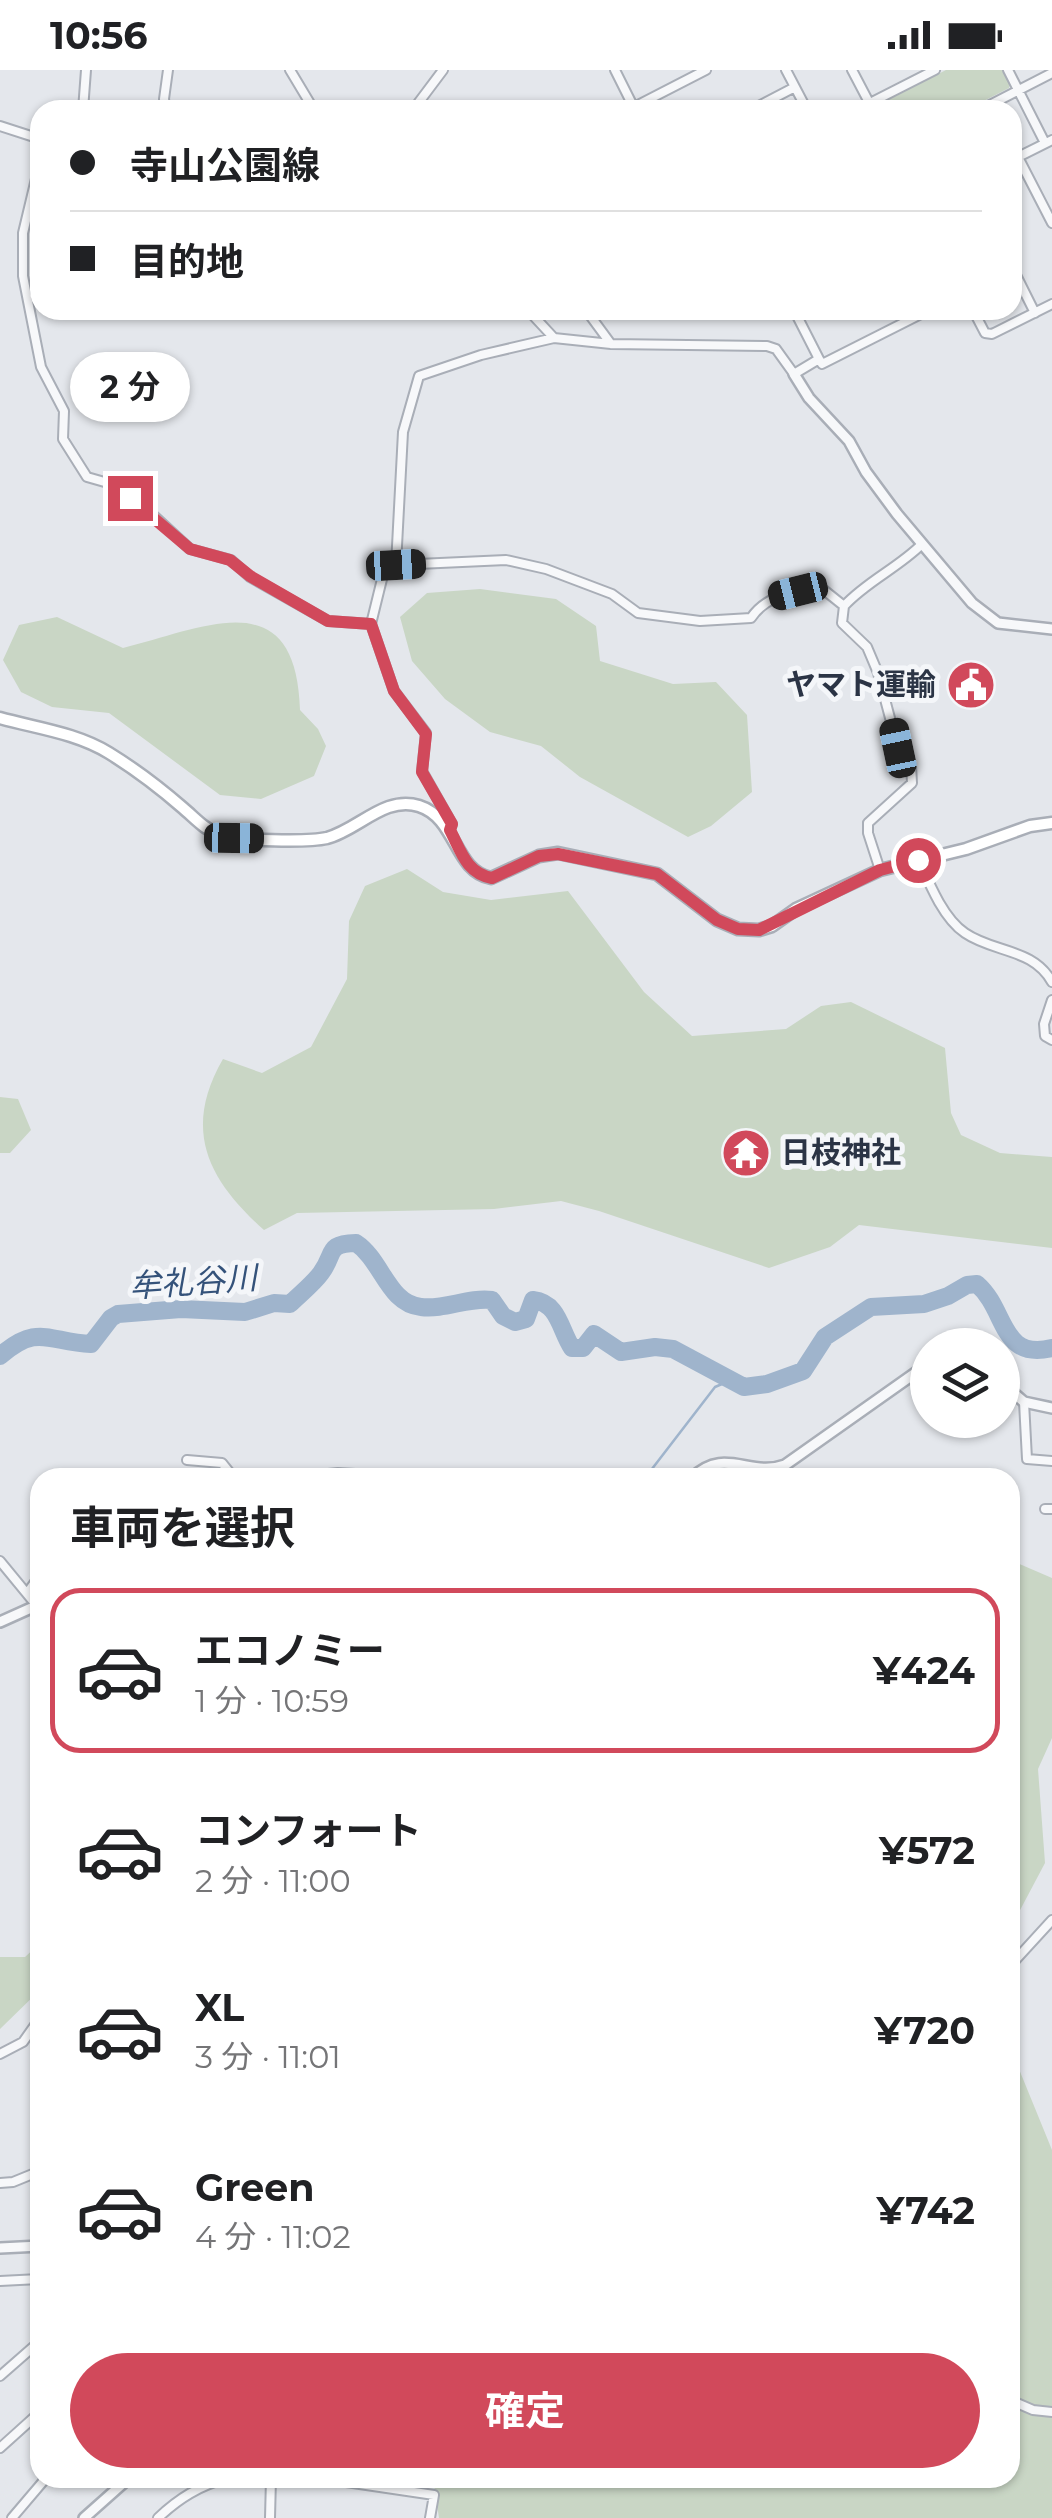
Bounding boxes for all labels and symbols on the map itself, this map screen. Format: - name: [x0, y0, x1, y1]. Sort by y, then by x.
- callout: 2 分: [70, 353, 190, 423]
- route end: [108, 476, 153, 521]
- car: [365, 548, 427, 582]
- car: [765, 569, 831, 613]
- public building icon: ヤマト運輸: [945, 659, 997, 711]
- place label: ヤマト運輸: [786, 666, 936, 703]
- car: [877, 716, 919, 780]
- car: [204, 822, 264, 854]
- route start: [896, 838, 941, 883]
- temple icon: 日枝神社: [720, 1127, 772, 1179]
- place label: 日枝神社: [781, 1134, 901, 1171]
- water label: 牟礼谷川: [128, 1257, 261, 1305]

